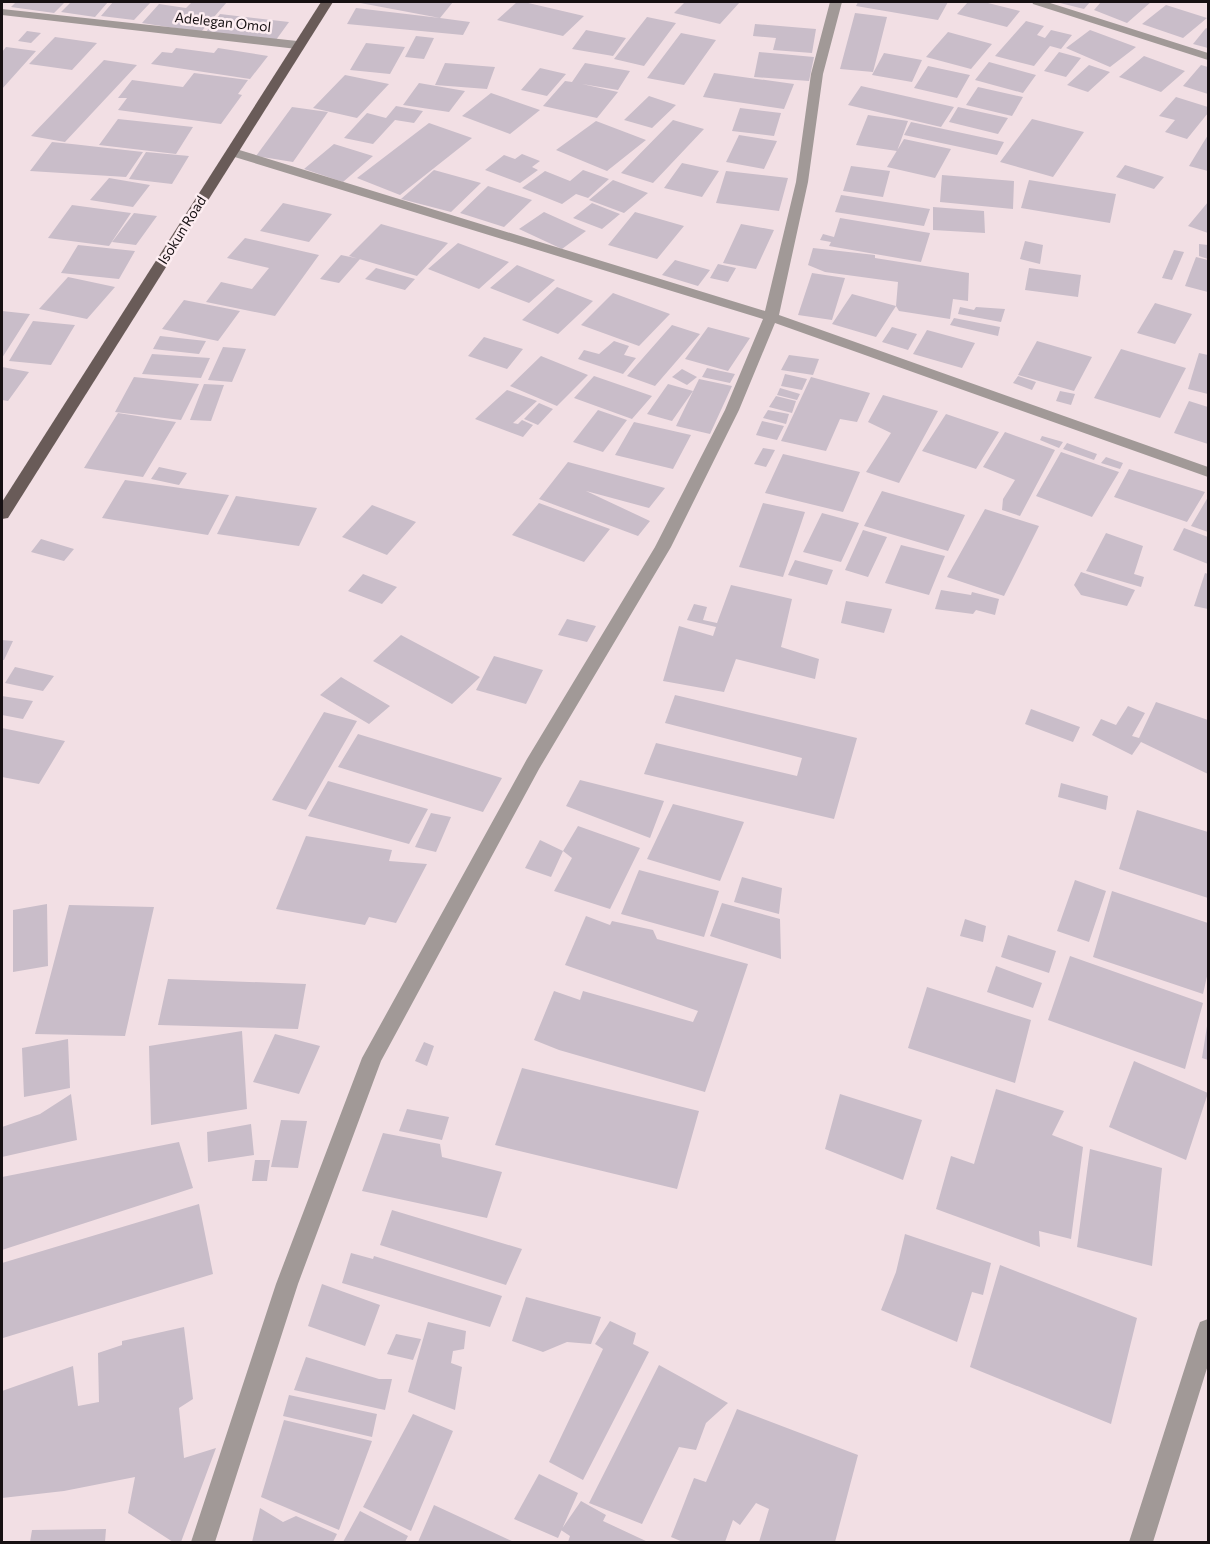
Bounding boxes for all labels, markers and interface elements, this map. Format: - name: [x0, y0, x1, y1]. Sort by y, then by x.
- street label: Adelegan Omol: [174, 8, 272, 35]
- street label: Isokun Road: [154, 192, 209, 267]

